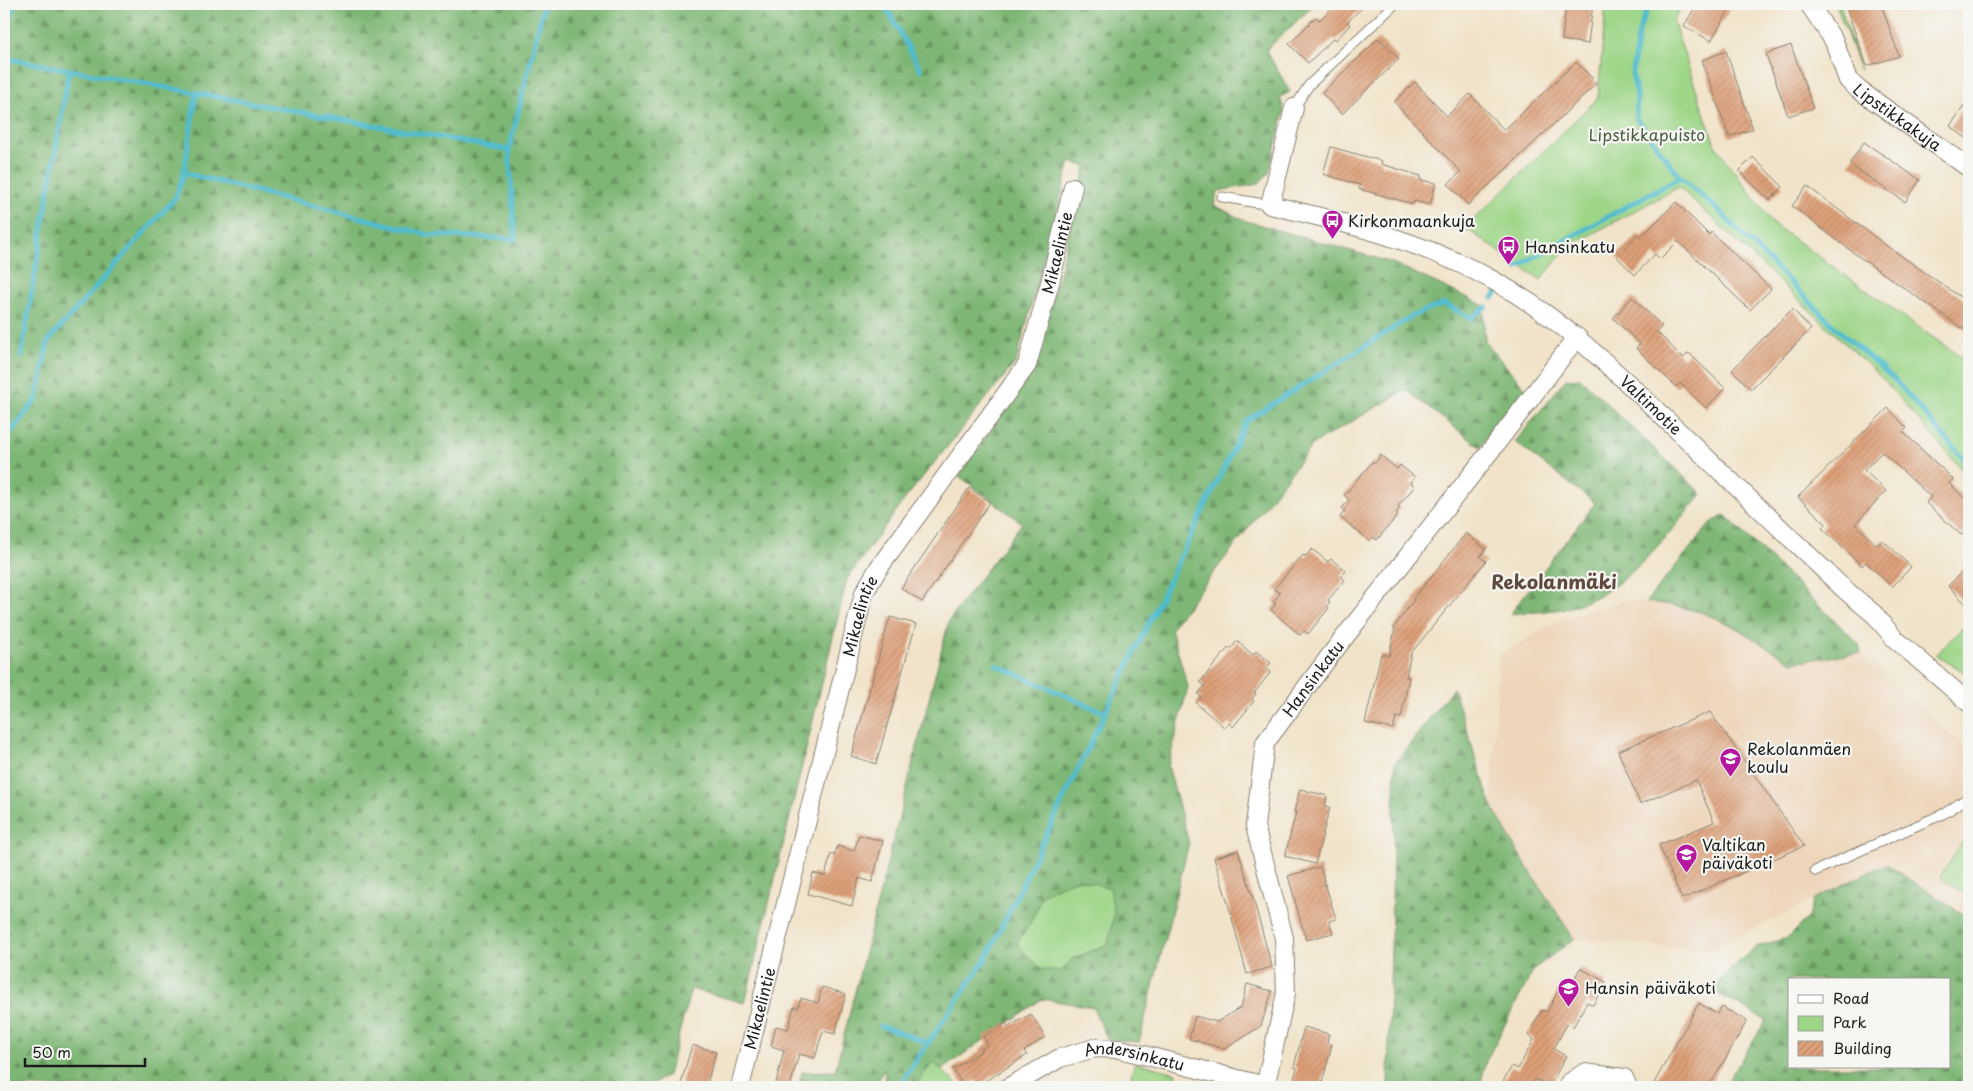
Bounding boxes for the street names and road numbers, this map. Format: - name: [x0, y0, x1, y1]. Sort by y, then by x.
- street label: Lipstikkakuja: [1848, 77, 1947, 156]
- street label: Mikaelintie: [1034, 209, 1078, 296]
- street label: Valtimotie: [1615, 369, 1688, 440]
- street label: Mikaelintie: [836, 570, 883, 659]
- street label: Hansinkatu: [1276, 635, 1349, 721]
- street label: Mikaelintie: [737, 965, 781, 1052]
- street label: Andersinkatu: [1081, 1035, 1187, 1076]

